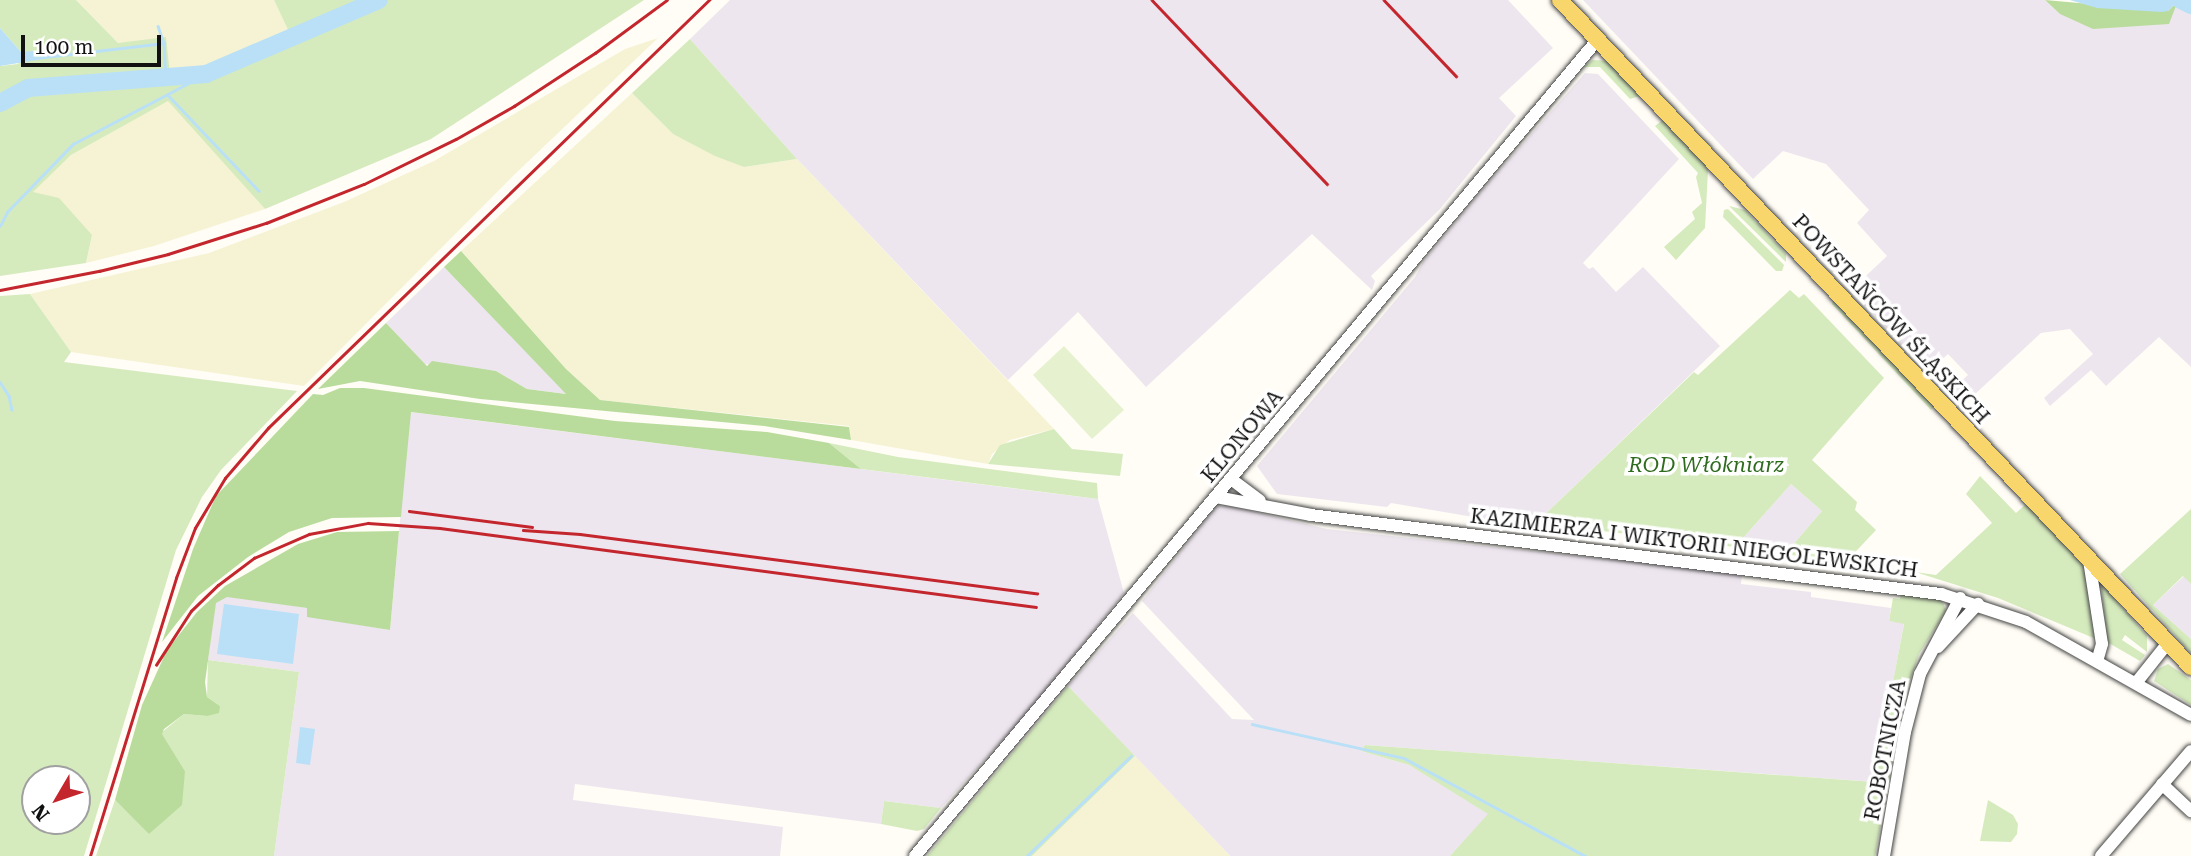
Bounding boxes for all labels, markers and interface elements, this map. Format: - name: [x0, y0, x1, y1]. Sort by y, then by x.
- scale bar: [24, 21, 164, 65]
- text: 100 m: [34, 35, 94, 59]
- street label: POWSTAŃCÓW ŚLĄSKICH: [1787, 209, 1995, 429]
- street label: KLONOWA: [1196, 384, 1288, 488]
- park label: ROD Włókniarz: [1628, 452, 1784, 478]
- street label: KAZIMIERZA I WIKTORII NIEGOLEWSKICH: [1469, 503, 1919, 583]
- street label: ROBOTNICZA: [1859, 677, 1911, 823]
- north arrow: [21, 765, 91, 835]
- text: N: [27, 799, 54, 825]

